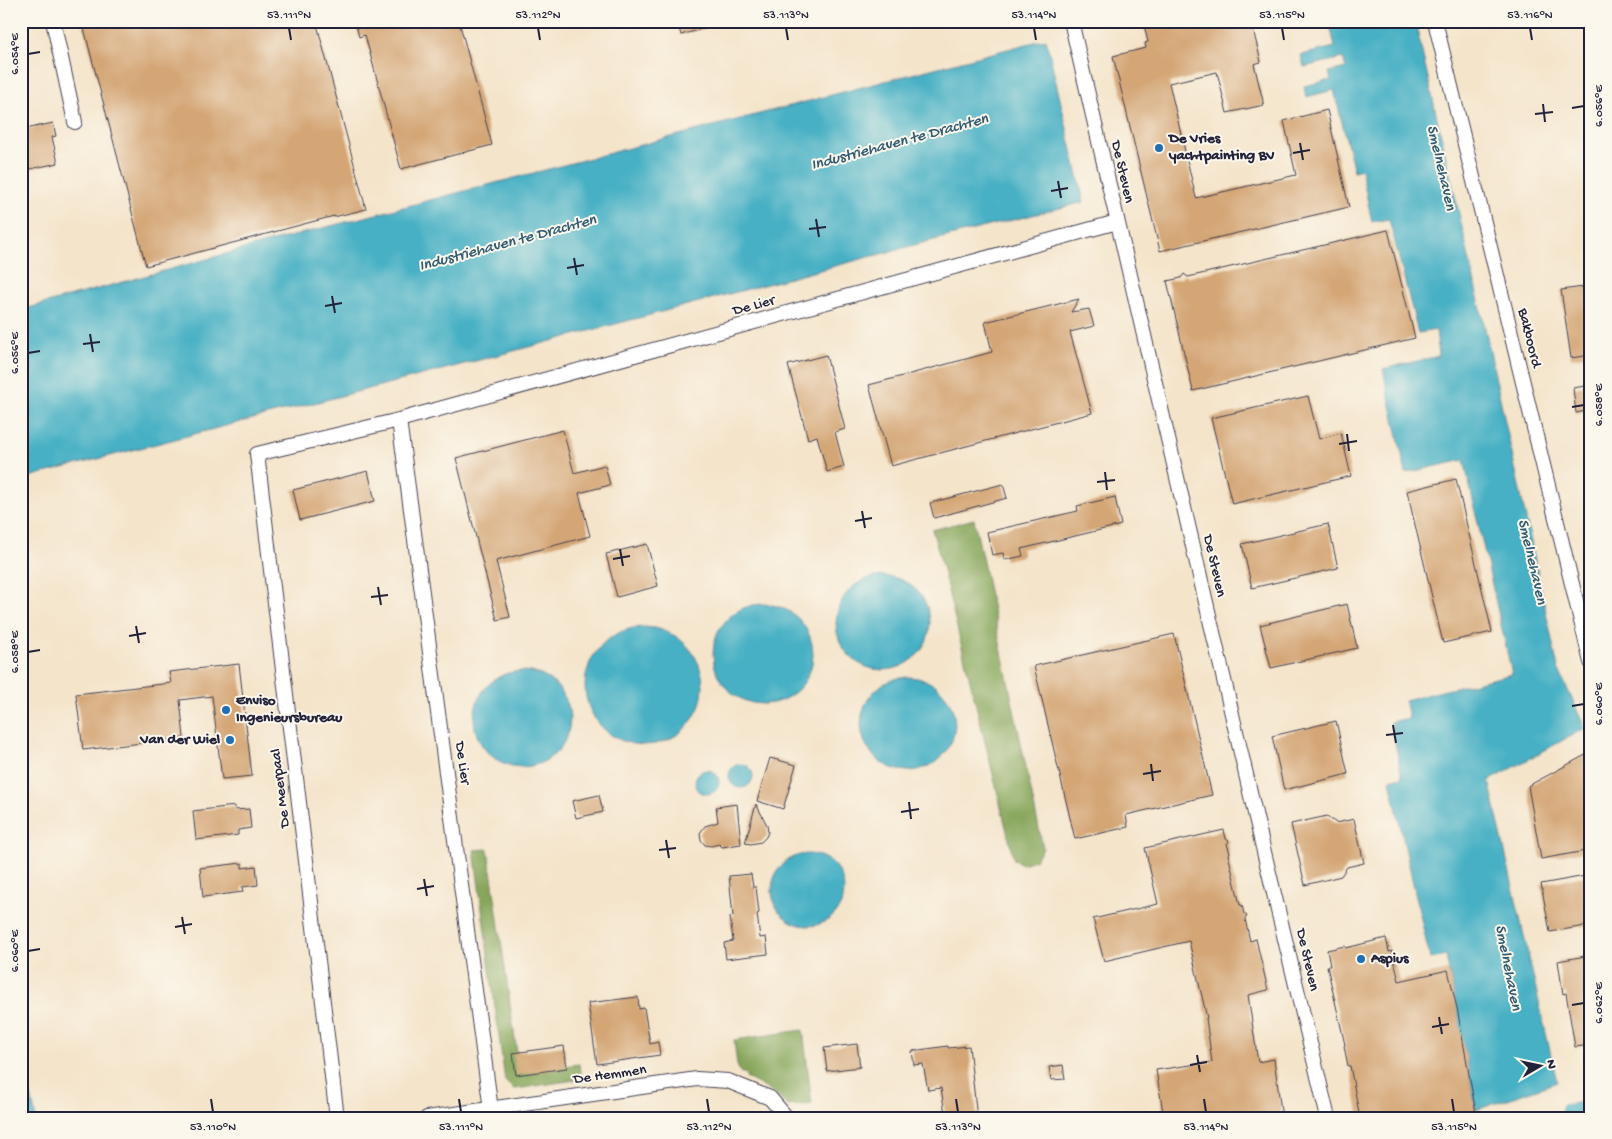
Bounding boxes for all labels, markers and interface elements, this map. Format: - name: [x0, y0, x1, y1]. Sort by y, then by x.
- text: 53.111°N: [267, 9, 311, 23]
- text: 53.112°N: [515, 9, 561, 23]
- text: 53.113°N: [763, 9, 809, 23]
- text: 53.114°N: [1012, 9, 1057, 23]
- text: 53.115°N: [1259, 9, 1305, 23]
- text: 53.116°N: [1507, 9, 1553, 23]
- text: 6.054°E: [9, 33, 23, 75]
- text: 6.056°E: [1593, 85, 1607, 127]
- water label: Industriehaven te Drachten: [809, 110, 991, 176]
- water label: Smelnehaven: [1421, 124, 1459, 213]
- place label: De Vries yachtpainting BV: [1167, 130, 1275, 165]
- street label: De Steven: [1106, 138, 1138, 205]
- marker: De Vries yachtpainting BV: [1153, 142, 1165, 154]
- water label: Industriehaven te Drachten: [417, 211, 599, 277]
- street label: De Lier: [730, 291, 779, 321]
- street label: Bakboord: [1513, 306, 1545, 371]
- text: 6.056°E: [9, 332, 23, 374]
- text: 6.058°E: [1593, 383, 1607, 426]
- water label: Smelnehaven: [1512, 518, 1550, 607]
- street label: De Steven: [1198, 532, 1230, 599]
- text: 6.058°E: [9, 630, 23, 673]
- text: 6.060°E: [1593, 682, 1607, 725]
- place label: Enviso Ingenieursbureau: [236, 692, 343, 727]
- marker: Enviso Ingenieursbureau: [220, 704, 232, 716]
- place label: Van der Wiel: [139, 731, 221, 749]
- marker: Van der Wiel: [224, 734, 236, 746]
- street label: De Lier: [450, 740, 474, 787]
- street label: De Meerpaal: [267, 747, 295, 830]
- water label: Smelnehaven: [1489, 924, 1525, 1013]
- street label: De Steven: [1291, 926, 1323, 993]
- text: 6.060°E: [9, 929, 23, 972]
- place label: Aspius: [1370, 950, 1410, 968]
- marker: Aspius: [1355, 953, 1367, 965]
- text: 6.062°E: [1593, 982, 1607, 1024]
- north arrow: [1514, 1042, 1564, 1092]
- text: N: [1541, 1059, 1559, 1070]
- street label: De Hemmen: [571, 1061, 648, 1089]
- text: 53.110°N: [190, 1121, 236, 1135]
- text: 53.111°N: [439, 1121, 483, 1135]
- text: 53.112°N: [686, 1121, 732, 1135]
- text: 53.113°N: [935, 1121, 981, 1135]
- text: 53.114°N: [1184, 1121, 1229, 1135]
- text: 53.115°N: [1431, 1121, 1477, 1135]

